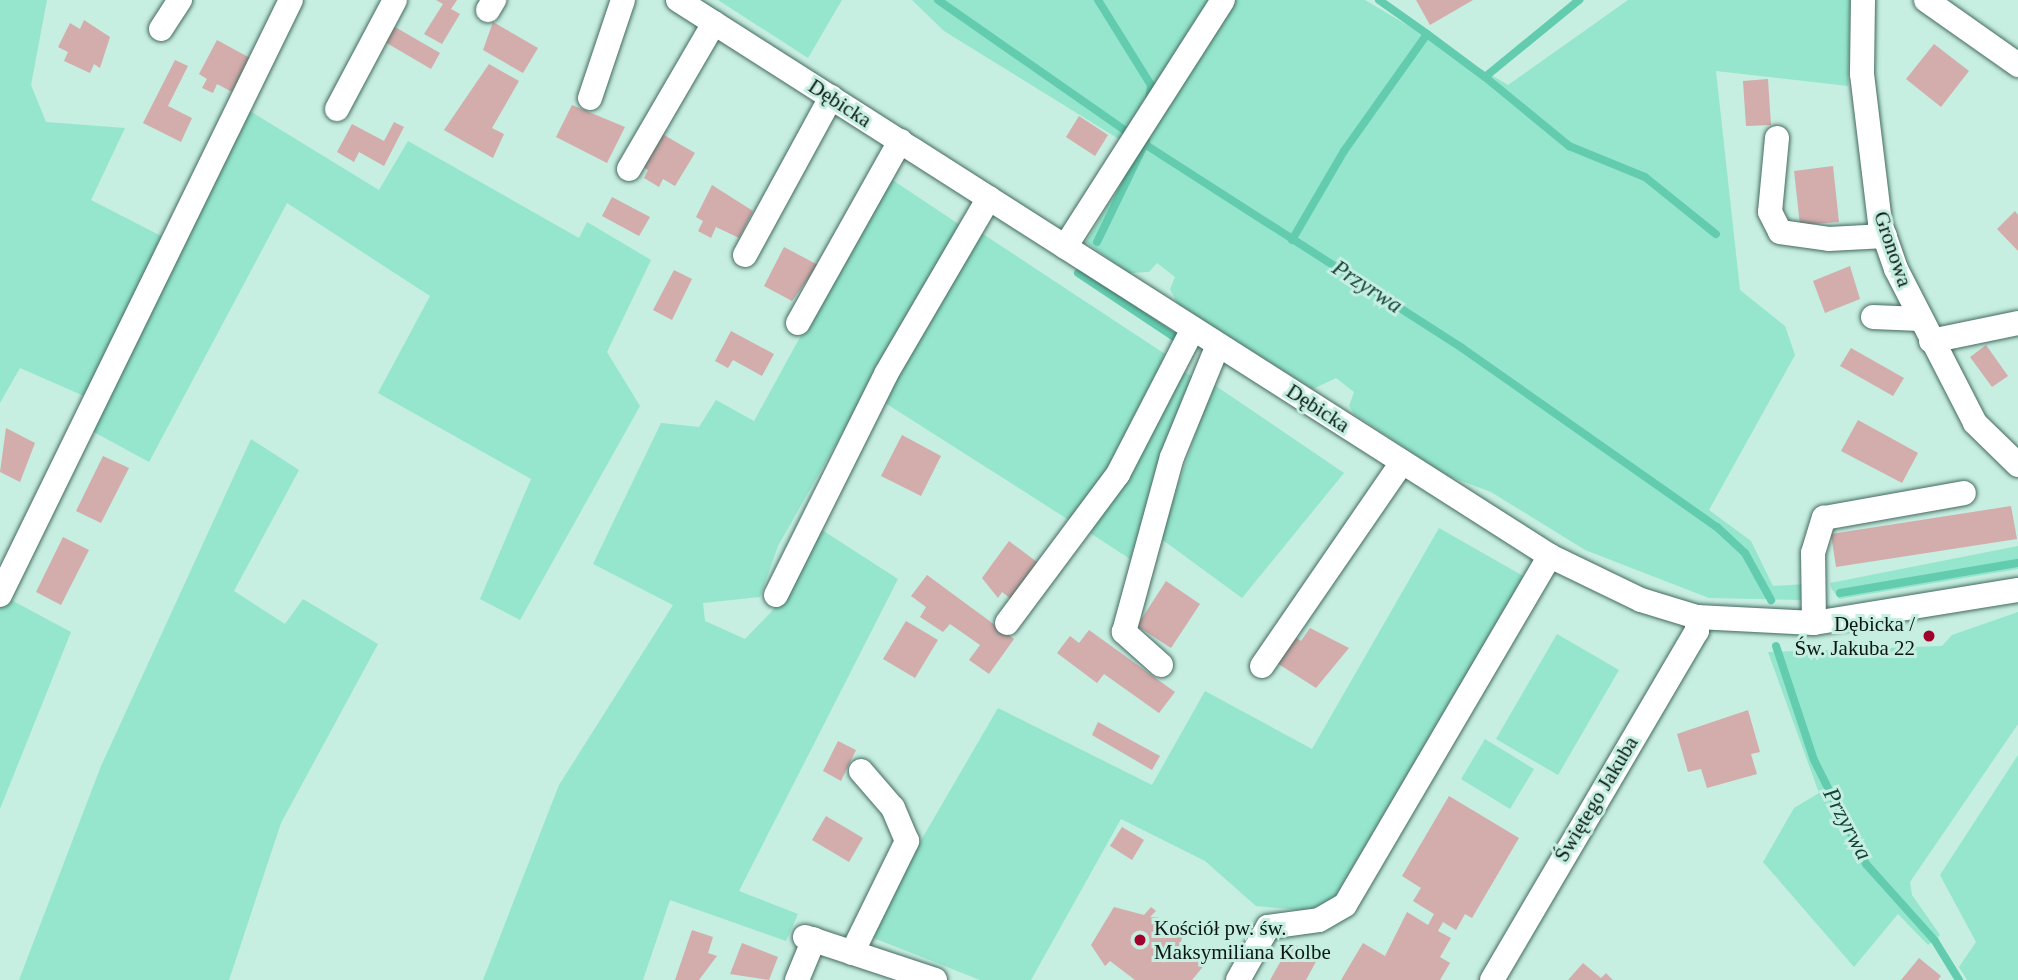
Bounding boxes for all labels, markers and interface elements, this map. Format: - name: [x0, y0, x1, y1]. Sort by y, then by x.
- street label: Dębicka: [804, 73, 876, 133]
- street label: Gronowa: [1868, 208, 1918, 290]
- water label: Przyrwa: [1327, 254, 1407, 320]
- street label: Dębicka: [1282, 378, 1354, 438]
- place label: Dębicka / Św. Jakuba 22: [1794, 611, 1915, 661]
- marker: Dębicka / Św. Jakuba 22: [1921, 628, 1937, 644]
- street label: Świętego Jakuba: [1549, 732, 1643, 866]
- water label: Przyrwa: [1817, 783, 1877, 865]
- place label: Kościół pw. św. Maksymiliana Kolbe: [1154, 915, 1331, 965]
- marker: Kościół pw. św. Maksymiliana Kolbe: [1132, 932, 1148, 948]

